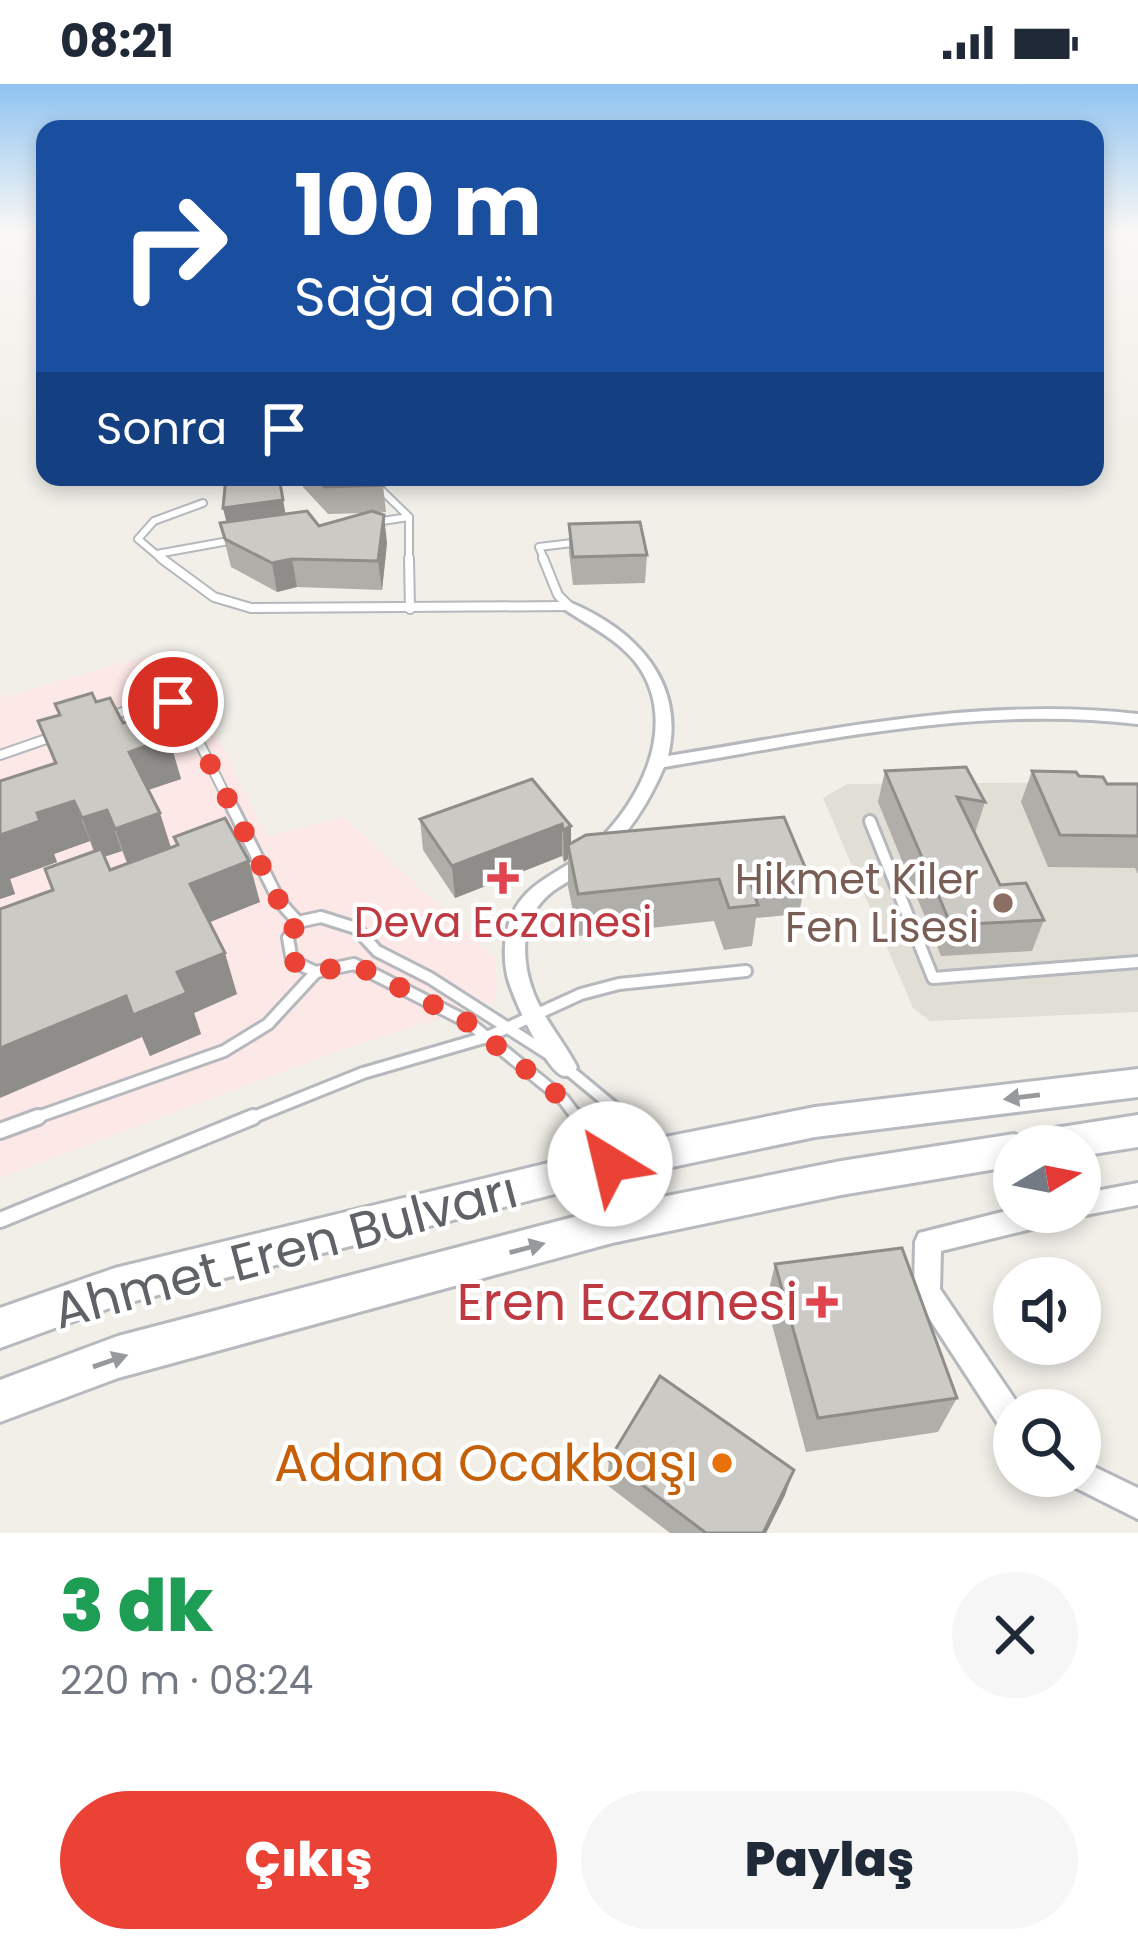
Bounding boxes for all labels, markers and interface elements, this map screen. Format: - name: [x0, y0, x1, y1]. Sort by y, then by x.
- text: 08:21: [60, 10, 174, 73]
- text: 100 m: [294, 147, 542, 264]
- icon: right: [96, 168, 252, 324]
- text: Sağa dön: [294, 259, 555, 335]
- icon: arrive: [251, 396, 317, 462]
- text: Sonra: [96, 397, 227, 460]
- pin: [122, 651, 224, 753]
- icon: arrive: [140, 669, 206, 735]
- place label: Hikmet Kiler Fen Lisesi: [735, 850, 979, 957]
- marker: Deva Eczanesi: [490, 865, 516, 891]
- marker: Hikmet Kiler Fen Lisesi: [990, 890, 1016, 916]
- place label: Deva Eczanesi: [354, 893, 652, 952]
- one-way arrow: [1003, 1087, 1040, 1106]
- position arrow: [547, 1101, 673, 1227]
- north arrow: [993, 1125, 1101, 1233]
- map controls: [993, 1125, 1101, 1497]
- street label: Ahmet Eren Bulvarı: [45, 1153, 525, 1347]
- one-way arrow: [508, 1237, 545, 1256]
- button: sound: [993, 1257, 1101, 1365]
- place label: Eren Eczanesi: [457, 1266, 798, 1338]
- marker: Eren Eczanesi: [809, 1289, 835, 1315]
- one-way arrow: [92, 1351, 128, 1369]
- button: search: [993, 1389, 1101, 1497]
- place label: Adana Ocakbaşı: [274, 1427, 698, 1499]
- marker: Adana Ocakbaşı: [709, 1450, 735, 1476]
- text: 3 dk: [60, 1555, 213, 1656]
- button: close: [952, 1572, 1078, 1698]
- text: 220 m · 08:24: [60, 1653, 313, 1708]
- button: Çıkış: [60, 1791, 557, 1929]
- button: Paylaş: [581, 1791, 1078, 1929]

